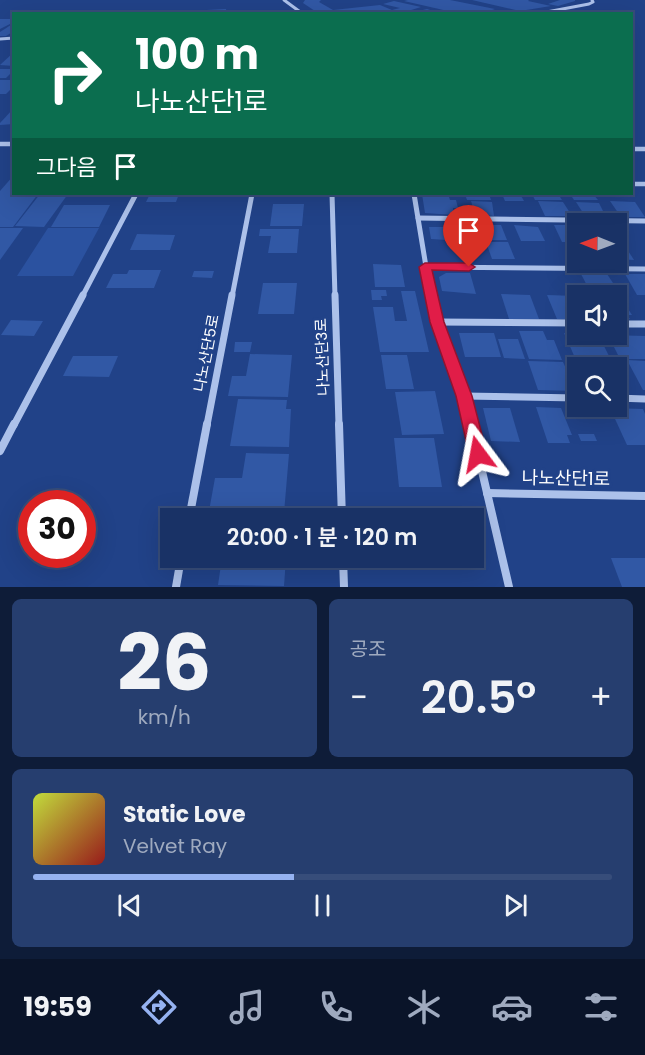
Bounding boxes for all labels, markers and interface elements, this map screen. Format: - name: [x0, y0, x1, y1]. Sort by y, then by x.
- text: 100 m: [135, 25, 259, 84]
- icon: right: [36, 36, 114, 114]
- text: 나노산단1로: [135, 83, 268, 120]
- icon: arrive: [109, 150, 142, 183]
- text: 그다음: [36, 152, 97, 183]
- pin: [443, 205, 494, 267]
- north arrow: [567, 213, 627, 273]
- map controls: [567, 213, 627, 417]
- icon: arrive: [452, 214, 485, 247]
- button: sound: [567, 285, 627, 345]
- street label: 나노산단5로: [188, 313, 224, 393]
- street label: 나노산단3로: [310, 318, 334, 396]
- button: search: [567, 357, 627, 417]
- position arrow: [446, 422, 510, 486]
- street label: 나노산단1로: [522, 465, 610, 491]
- speed limit sign: 30: [18, 490, 96, 568]
- text: 20:00 · 1 분 · 120 m: [227, 522, 417, 553]
- text: 26: [117, 608, 211, 717]
- text: 공조: [350, 635, 386, 663]
- text: 20.5°: [421, 666, 536, 729]
- text: −: [350, 674, 368, 721]
- text: +: [589, 674, 612, 721]
- text: km/h: [138, 703, 191, 731]
- text: Static Love: [123, 799, 246, 830]
- text: Velvet Ray: [123, 832, 227, 860]
- icon: previous: [113, 889, 146, 922]
- icon: pause: [306, 889, 339, 922]
- icon: next: [499, 889, 532, 922]
- icon: directions: [138, 986, 180, 1028]
- icon: music: [226, 986, 268, 1028]
- icon: phone: [315, 986, 357, 1028]
- icon: climate: [403, 986, 445, 1028]
- icon: car: [491, 986, 533, 1028]
- icon: filters: [580, 986, 622, 1028]
- text: 19:59: [23, 988, 92, 1025]

